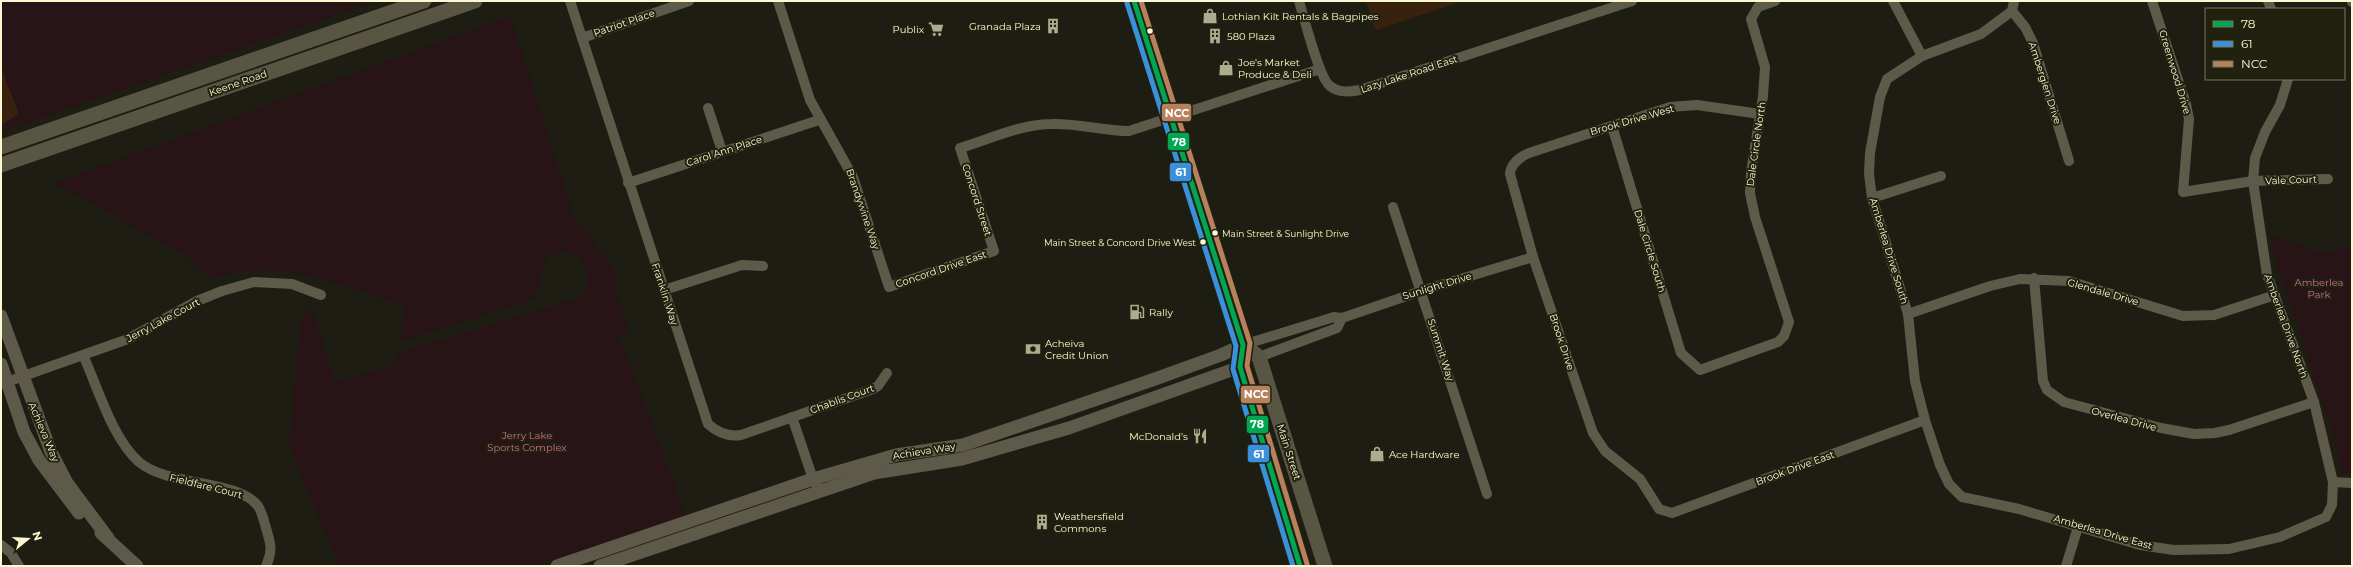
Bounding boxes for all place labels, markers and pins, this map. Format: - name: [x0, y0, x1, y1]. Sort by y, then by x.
- shop icon: Lothian Kilt Rentals & Bagpipes: [1201, 7, 1219, 25]
- place label: Lothian Kilt Rentals & Bagpipes: [1222, 10, 1379, 23]
- building icon: Granada Plaza: [1044, 17, 1062, 35]
- supermarket icon: Publix: [927, 20, 945, 38]
- place label: Granada Plaza: [969, 20, 1041, 33]
- place label: Publix: [893, 23, 925, 36]
- unlabelled marker: [1145, 26, 1155, 36]
- building icon: 580 Plaza: [1206, 27, 1224, 45]
- place label: 580 Plaza: [1227, 30, 1275, 43]
- place label: Joe's Market Produce & Deli: [1237, 56, 1312, 81]
- shop icon: Joe's Market Produce & Deli: [1217, 59, 1235, 77]
- marker: Main Street & Sunlight Drive: [1210, 228, 1220, 238]
- place label: Main Street & Sunlight Drive: [1222, 228, 1350, 239]
- place label: Main Street & Concord Drive West: [1044, 237, 1196, 248]
- marker: Main Street & Concord Drive West: [1198, 237, 1208, 247]
- fuel station icon: Rally: [1128, 303, 1146, 321]
- place label: Rally: [1149, 306, 1173, 319]
- place label: Acheiva Credit Union: [1045, 337, 1108, 362]
- bank icon: Acheiva Credit Union: [1024, 340, 1042, 358]
- restaurant icon: McDonald's: [1191, 427, 1209, 445]
- place label: McDonald's: [1129, 430, 1188, 443]
- shop icon: Ace Hardware: [1368, 445, 1386, 463]
- place label: Ace Hardware: [1389, 448, 1459, 461]
- place label: Weathersfield Commons: [1054, 510, 1124, 535]
- building icon: Weathersfield Commons: [1033, 513, 1051, 531]

